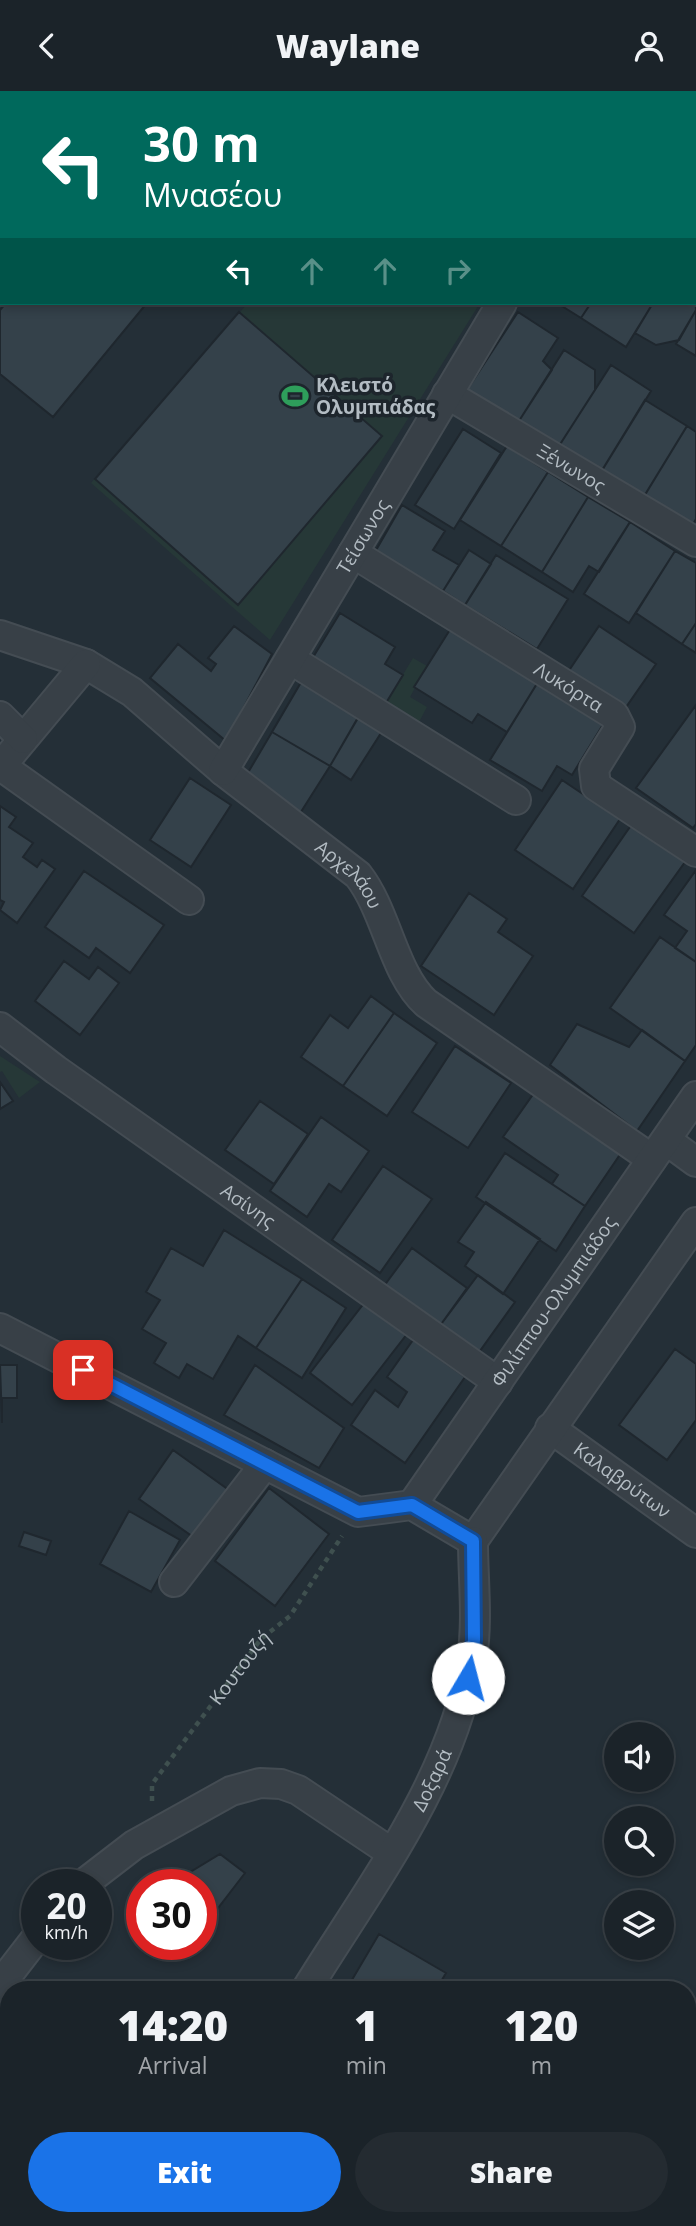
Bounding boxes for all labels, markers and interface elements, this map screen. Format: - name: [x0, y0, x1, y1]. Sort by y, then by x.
- text: Waylane: [276, 24, 420, 67]
- icon: back: [28, 27, 66, 65]
- icon: person: [630, 27, 668, 65]
- text: 30 m: [143, 110, 260, 176]
- icon: left: [28, 119, 119, 210]
- text: Μνασέου: [143, 173, 282, 216]
- icon: left: [220, 252, 258, 290]
- icon: ahead: [293, 252, 331, 290]
- icon: ahead: [366, 252, 404, 290]
- icon: right: [439, 252, 477, 290]
- place label: Κλειστό Ολυμπιάδας: [316, 372, 436, 420]
- sports icon: Κλειστό Ολυμπιάδας: [280, 381, 310, 411]
- street label: Ξένωνος: [533, 438, 611, 499]
- street label: Τείσωνος: [330, 494, 395, 579]
- street label: Λυκόρτα: [529, 656, 609, 718]
- street label: Αρχελάου: [310, 834, 388, 913]
- street label: Ασίνης: [216, 1177, 281, 1234]
- street label: Φιλίππου-Ολυμπιάδος: [485, 1211, 622, 1392]
- pin: [53, 1340, 113, 1400]
- icon: arrive: [64, 1351, 102, 1389]
- street label: Καλαβρύτων: [568, 1436, 676, 1524]
- street label: Κουτουζή: [203, 1624, 276, 1710]
- position arrow: [431, 1641, 505, 1715]
- map controls: [604, 1722, 674, 1960]
- button: sound: [604, 1722, 674, 1792]
- street label: Δοξαρά: [406, 1745, 458, 1816]
- button: search: [604, 1806, 674, 1876]
- speed limit sign: 30: [126, 1869, 217, 1960]
- text: 20: [46, 1882, 87, 1929]
- button: layers: [604, 1890, 674, 1960]
- text: km/h: [45, 1920, 88, 1944]
- text: 14:20: [118, 1996, 228, 2053]
- text: 1: [354, 1996, 379, 2053]
- text: 120: [505, 1996, 578, 2053]
- text: Arrival: [138, 2049, 208, 2081]
- text: min: [346, 2049, 387, 2081]
- text: m: [531, 2049, 552, 2081]
- button: Exit: [28, 2132, 341, 2212]
- button: Share: [355, 2132, 668, 2212]

